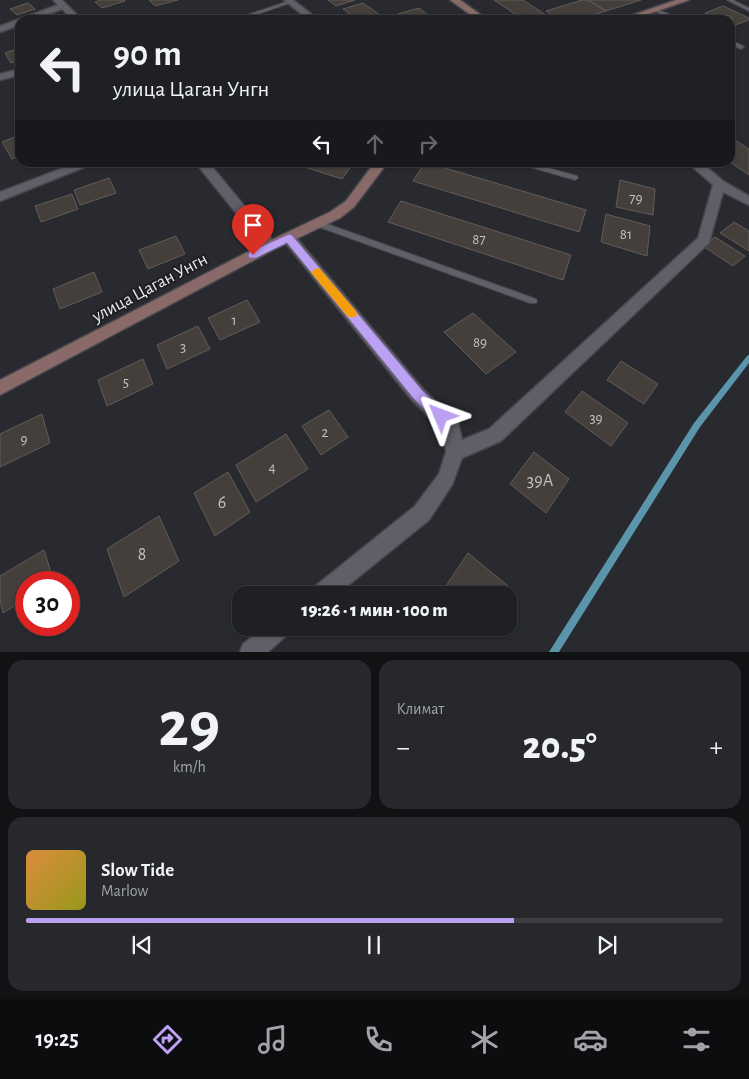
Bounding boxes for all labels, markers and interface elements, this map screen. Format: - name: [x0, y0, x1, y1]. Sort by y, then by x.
- icon: left: [30, 35, 95, 100]
- text: 90 m: [113, 37, 182, 72]
- text: улица Цаган Унгн: [113, 78, 269, 100]
- icon: left: [308, 130, 336, 158]
- icon: ahead: [361, 130, 389, 158]
- icon: right: [414, 130, 442, 158]
- house number: 79: [629, 191, 643, 206]
- pin: [232, 204, 274, 255]
- icon: arrive: [239, 211, 267, 239]
- house number: 81: [620, 227, 632, 242]
- house number: 87: [472, 232, 486, 247]
- street label: улица Цаган Унгн: [88, 250, 211, 326]
- house number: 1: [231, 313, 237, 328]
- house number: 89: [473, 335, 487, 350]
- house number: 3: [180, 340, 186, 355]
- house number: 5: [123, 375, 129, 390]
- position arrow: [414, 389, 466, 441]
- house number: 39: [589, 411, 603, 426]
- house number: 2: [322, 425, 329, 440]
- house number: 9: [20, 432, 28, 447]
- house number: 4: [268, 460, 276, 475]
- house number: 39А: [527, 472, 554, 490]
- house number: 6: [218, 494, 226, 512]
- house number: 8: [138, 546, 146, 564]
- speed limit sign: 30: [15, 571, 80, 636]
- text: 19:26 · 1 мин · 100 m: [301, 601, 448, 620]
- text: 29: [158, 693, 220, 758]
- text: Климат: [397, 701, 444, 717]
- text: 20.5°: [523, 728, 597, 766]
- text: −: [397, 734, 410, 762]
- text: +: [710, 734, 723, 762]
- text: km/h: [173, 759, 206, 775]
- text: Slow Tide: [101, 861, 174, 880]
- text: Marlow: [101, 883, 148, 899]
- icon: previous: [128, 931, 156, 959]
- icon: pause: [360, 931, 388, 959]
- icon: next: [593, 931, 621, 959]
- icon: directions: [150, 1022, 185, 1057]
- icon: music: [255, 1022, 290, 1057]
- icon: phone: [361, 1022, 396, 1057]
- icon: climate: [467, 1022, 502, 1057]
- icon: car: [573, 1022, 608, 1057]
- icon: filters: [679, 1022, 714, 1057]
- text: 19:25: [35, 1028, 79, 1050]

